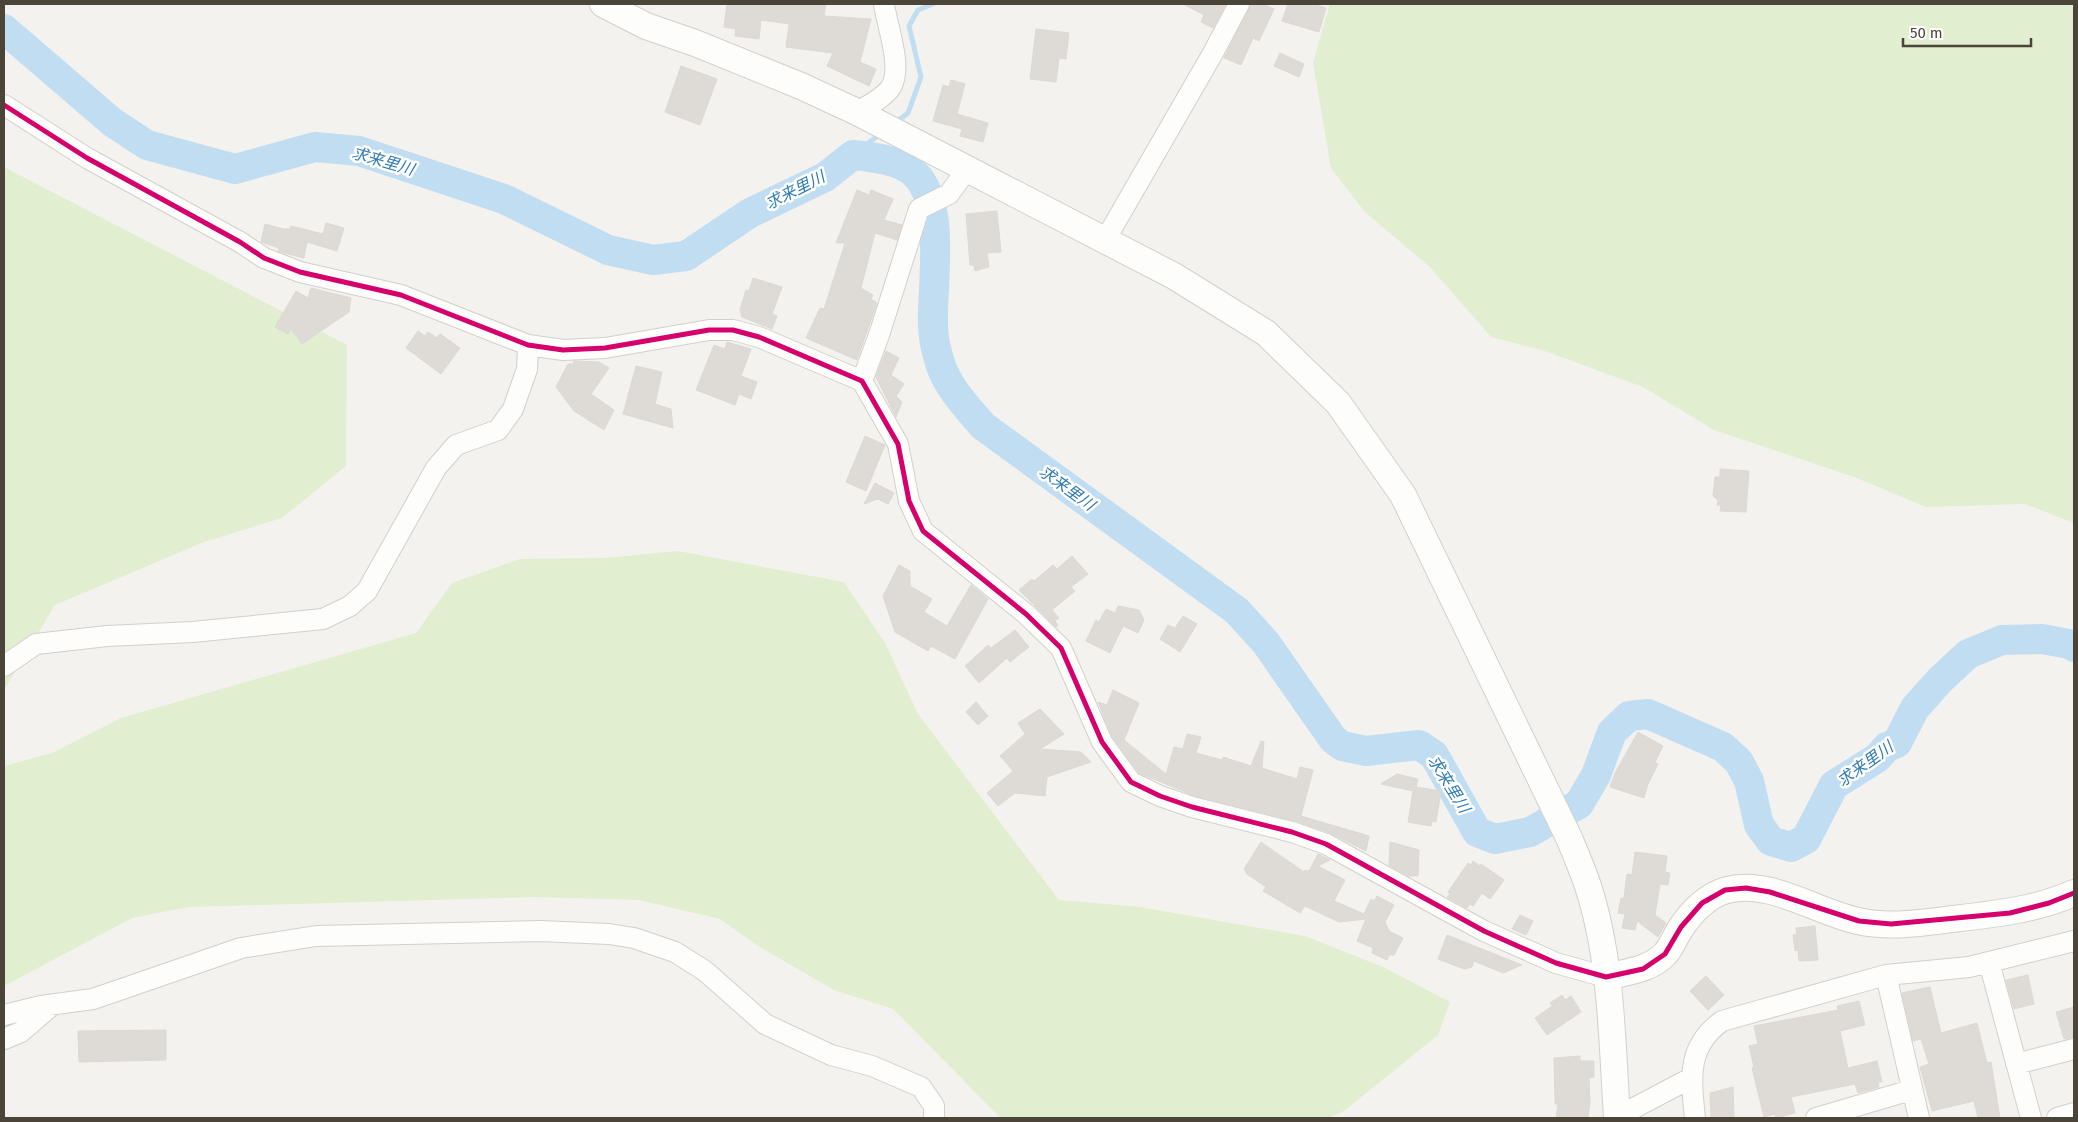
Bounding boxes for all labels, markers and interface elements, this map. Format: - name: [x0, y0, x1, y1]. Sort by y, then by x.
- scale bar: [1903, 15, 2030, 47]
- text: 50 m: [1910, 24, 1943, 42]
- water label: 求来里川: [350, 143, 418, 180]
- water label: 求来里川: [762, 166, 830, 213]
- water label: 求来里川: [1036, 462, 1100, 516]
- water label: 求来里川: [1834, 736, 1898, 790]
- water label: 求来里川: [1424, 752, 1475, 818]

